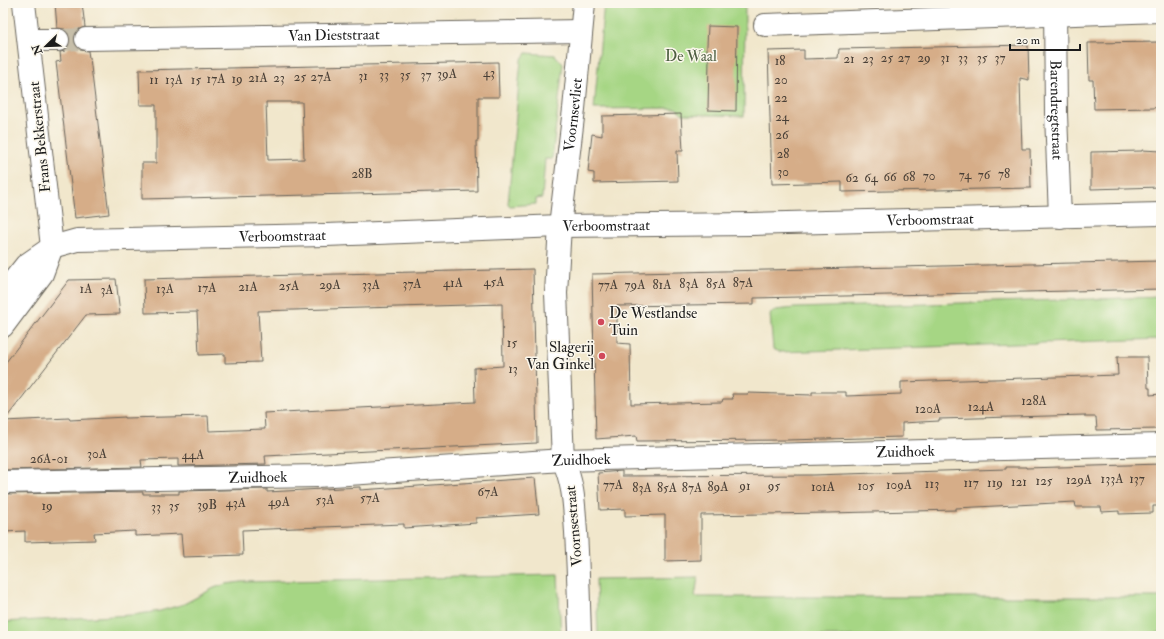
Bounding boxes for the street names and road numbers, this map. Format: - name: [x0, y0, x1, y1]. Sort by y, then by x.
- street label: Van Dieststraat: [288, 25, 380, 45]
- street label: Barendregtstraat: [1046, 60, 1067, 160]
- street label: Voornsevliet: [559, 77, 586, 153]
- street label: Frans Bekkerstraat: [25, 80, 55, 194]
- street label: Verboomstraat: [886, 209, 974, 230]
- street label: Verboomstraat: [562, 216, 650, 235]
- street label: Verboomstraat: [238, 225, 326, 246]
- street label: Zuidhoek: [876, 441, 935, 462]
- street label: Zuidhoek: [551, 449, 611, 470]
- street label: Zuidhoek: [228, 467, 288, 487]
- street label: Voornsestraat: [561, 485, 587, 567]

